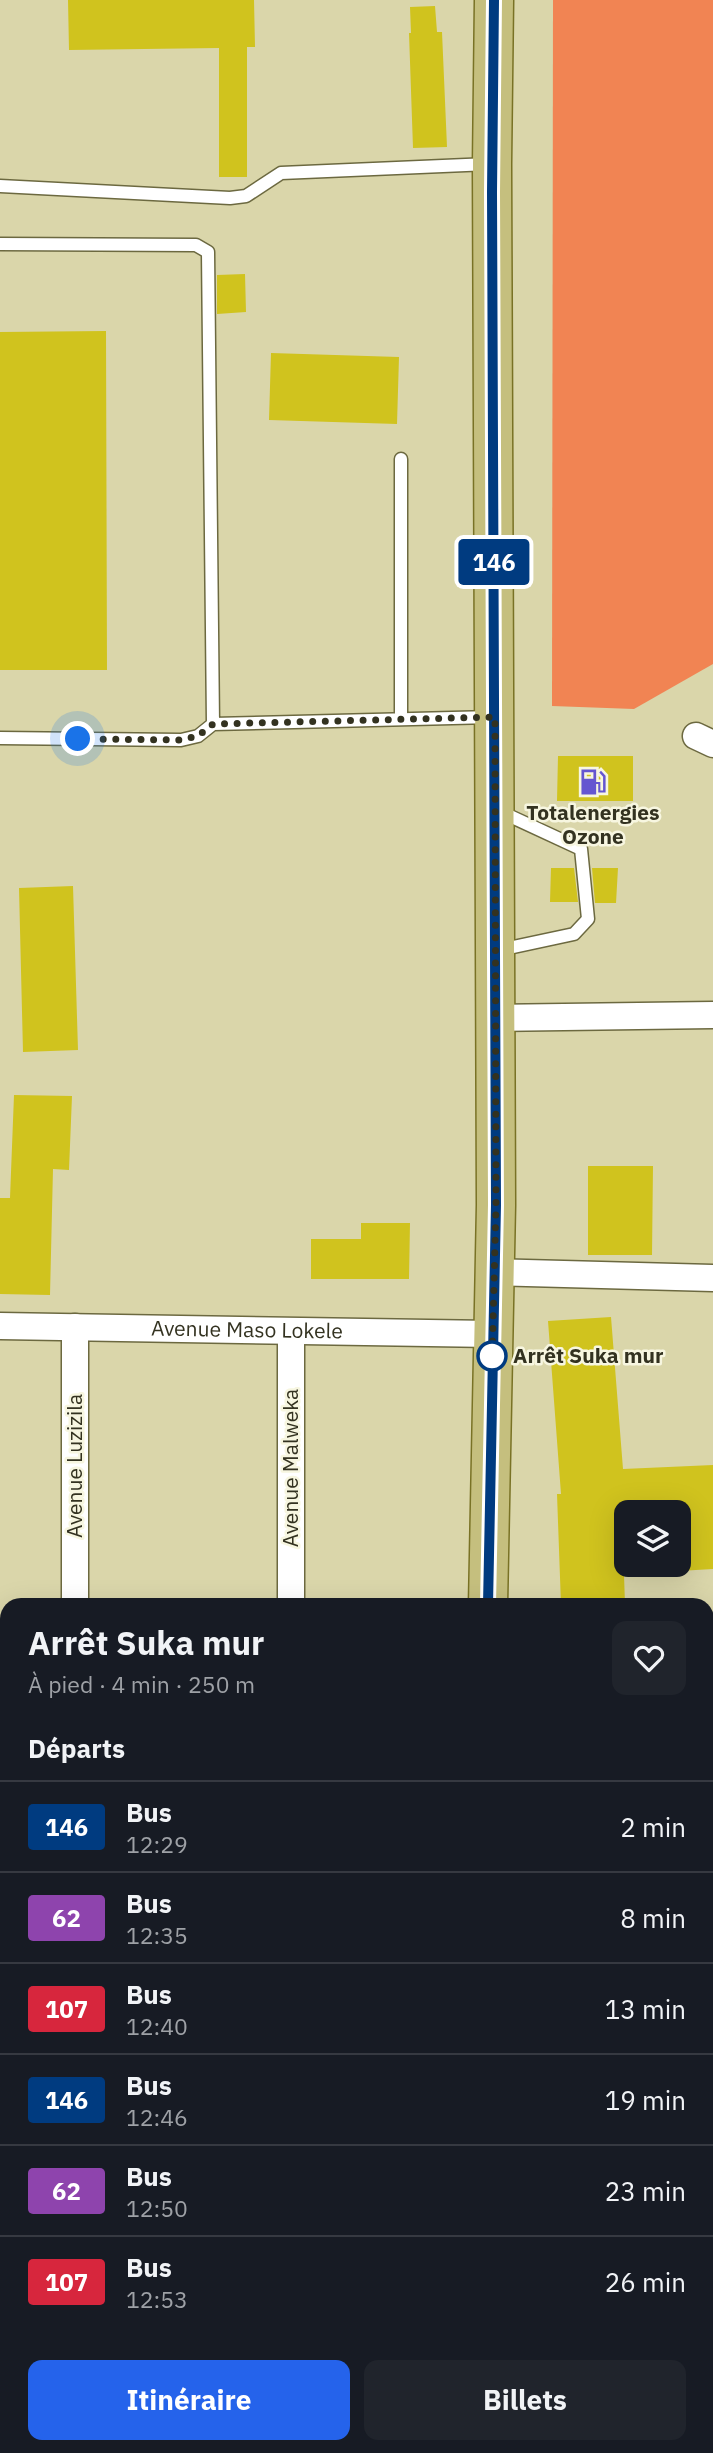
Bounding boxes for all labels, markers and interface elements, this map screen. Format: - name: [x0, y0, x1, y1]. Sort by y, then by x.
- line badge: 146: [454, 539, 534, 585]
- text: 146: [472, 546, 516, 578]
- your location: [60, 721, 95, 756]
- fuel station icon: Totalenergies Ozone: [578, 767, 608, 797]
- place label: Totalenergies Ozone: [526, 798, 660, 850]
- street label: Avenue Maso Lokele: [151, 1313, 343, 1345]
- marker: Arrêt Suka mur: [477, 1341, 507, 1371]
- place label: Arrêt Suka mur: [513, 1341, 664, 1369]
- street label: Avenue Malweka: [276, 1389, 304, 1547]
- street label: Avenue Luzizila: [60, 1394, 88, 1538]
- map controls: [614, 1500, 691, 1577]
- button: layers: [614, 1500, 691, 1577]
- text: Arrêt Suka mur: [28, 1621, 264, 1664]
- button: heart: [612, 1621, 686, 1695]
- text: À pied · 4 min · 250 m: [28, 1669, 255, 1699]
- text: Départs: [28, 1731, 125, 1765]
- text: Bus: [126, 1795, 172, 1829]
- text: 2 min: [620, 1810, 686, 1844]
- text: 146: [45, 1811, 88, 1843]
- text: 12:29: [126, 1829, 188, 1859]
- text: Bus: [126, 1886, 172, 1920]
- text: 8 min: [620, 1901, 686, 1935]
- text: 62: [52, 1902, 81, 1934]
- text: 12:35: [126, 1920, 188, 1950]
- text: Bus: [126, 1977, 172, 2011]
- text: 13 min: [605, 1992, 686, 2026]
- text: 107: [45, 1993, 88, 2025]
- text: 12:40: [126, 2011, 188, 2041]
- text: Bus: [126, 2068, 172, 2102]
- text: 19 min: [605, 2083, 686, 2117]
- text: 146: [45, 2084, 88, 2116]
- text: 12:46: [126, 2102, 188, 2132]
- text: Bus: [126, 2159, 172, 2193]
- text: 23 min: [605, 2174, 686, 2208]
- text: 62: [52, 2175, 81, 2207]
- text: 12:50: [126, 2193, 188, 2223]
- text: Bus: [126, 2250, 172, 2284]
- text: 26 min: [605, 2265, 686, 2299]
- text: 107: [45, 2266, 88, 2298]
- text: 12:53: [126, 2284, 188, 2314]
- button: Itinéraire: [28, 2360, 350, 2440]
- button: Billets: [364, 2360, 686, 2440]

